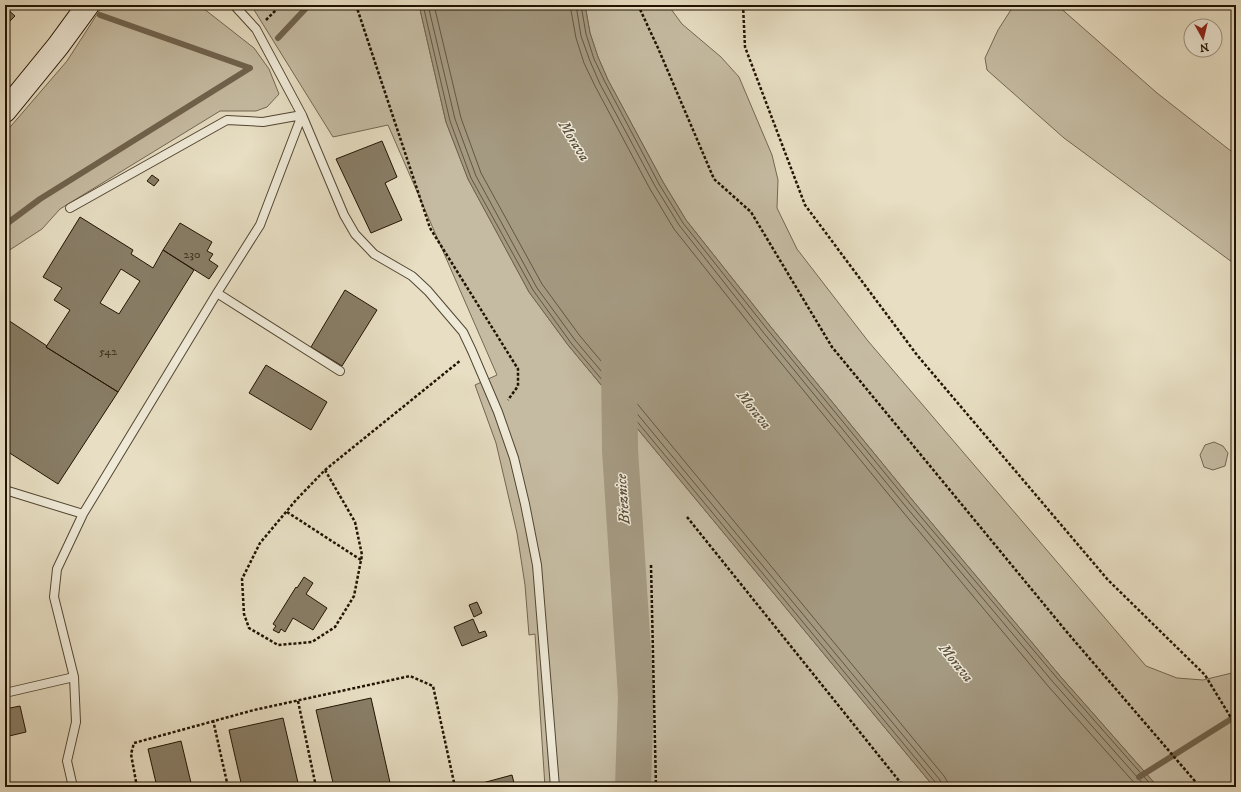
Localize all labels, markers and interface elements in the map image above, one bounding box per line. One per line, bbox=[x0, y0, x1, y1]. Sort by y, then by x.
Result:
north arrow bbox=[1183, 18, 1223, 58]
text: N bbox=[1199, 39, 1210, 54]
water label: Morava bbox=[554, 116, 594, 165]
house number: 230 bbox=[184, 247, 200, 262]
house number: 542 bbox=[99, 344, 117, 359]
water label: Morava bbox=[732, 386, 775, 433]
water label: Březnice bbox=[612, 472, 634, 526]
water label: Morava bbox=[934, 639, 977, 686]

